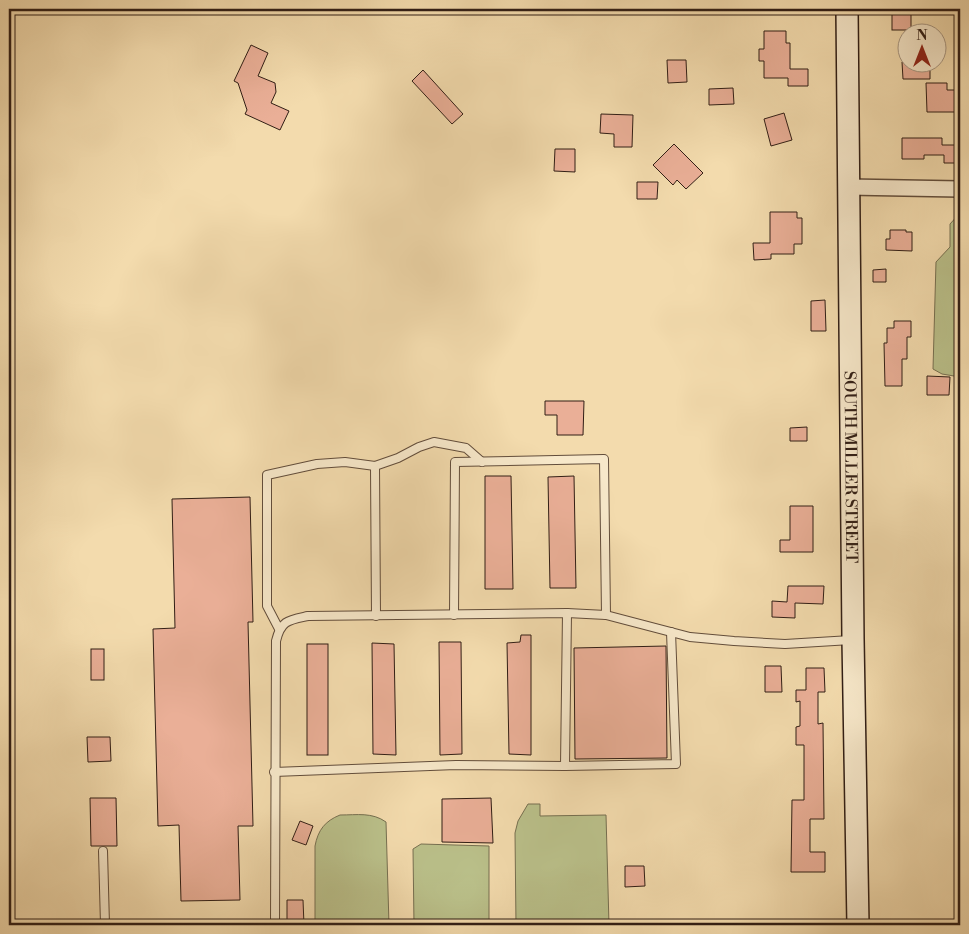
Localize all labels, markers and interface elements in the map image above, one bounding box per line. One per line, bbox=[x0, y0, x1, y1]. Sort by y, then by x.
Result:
north arrow bbox=[896, 22, 946, 72]
text: N bbox=[916, 27, 928, 45]
street label: SOUTH MILLER STREET bbox=[839, 371, 861, 563]

